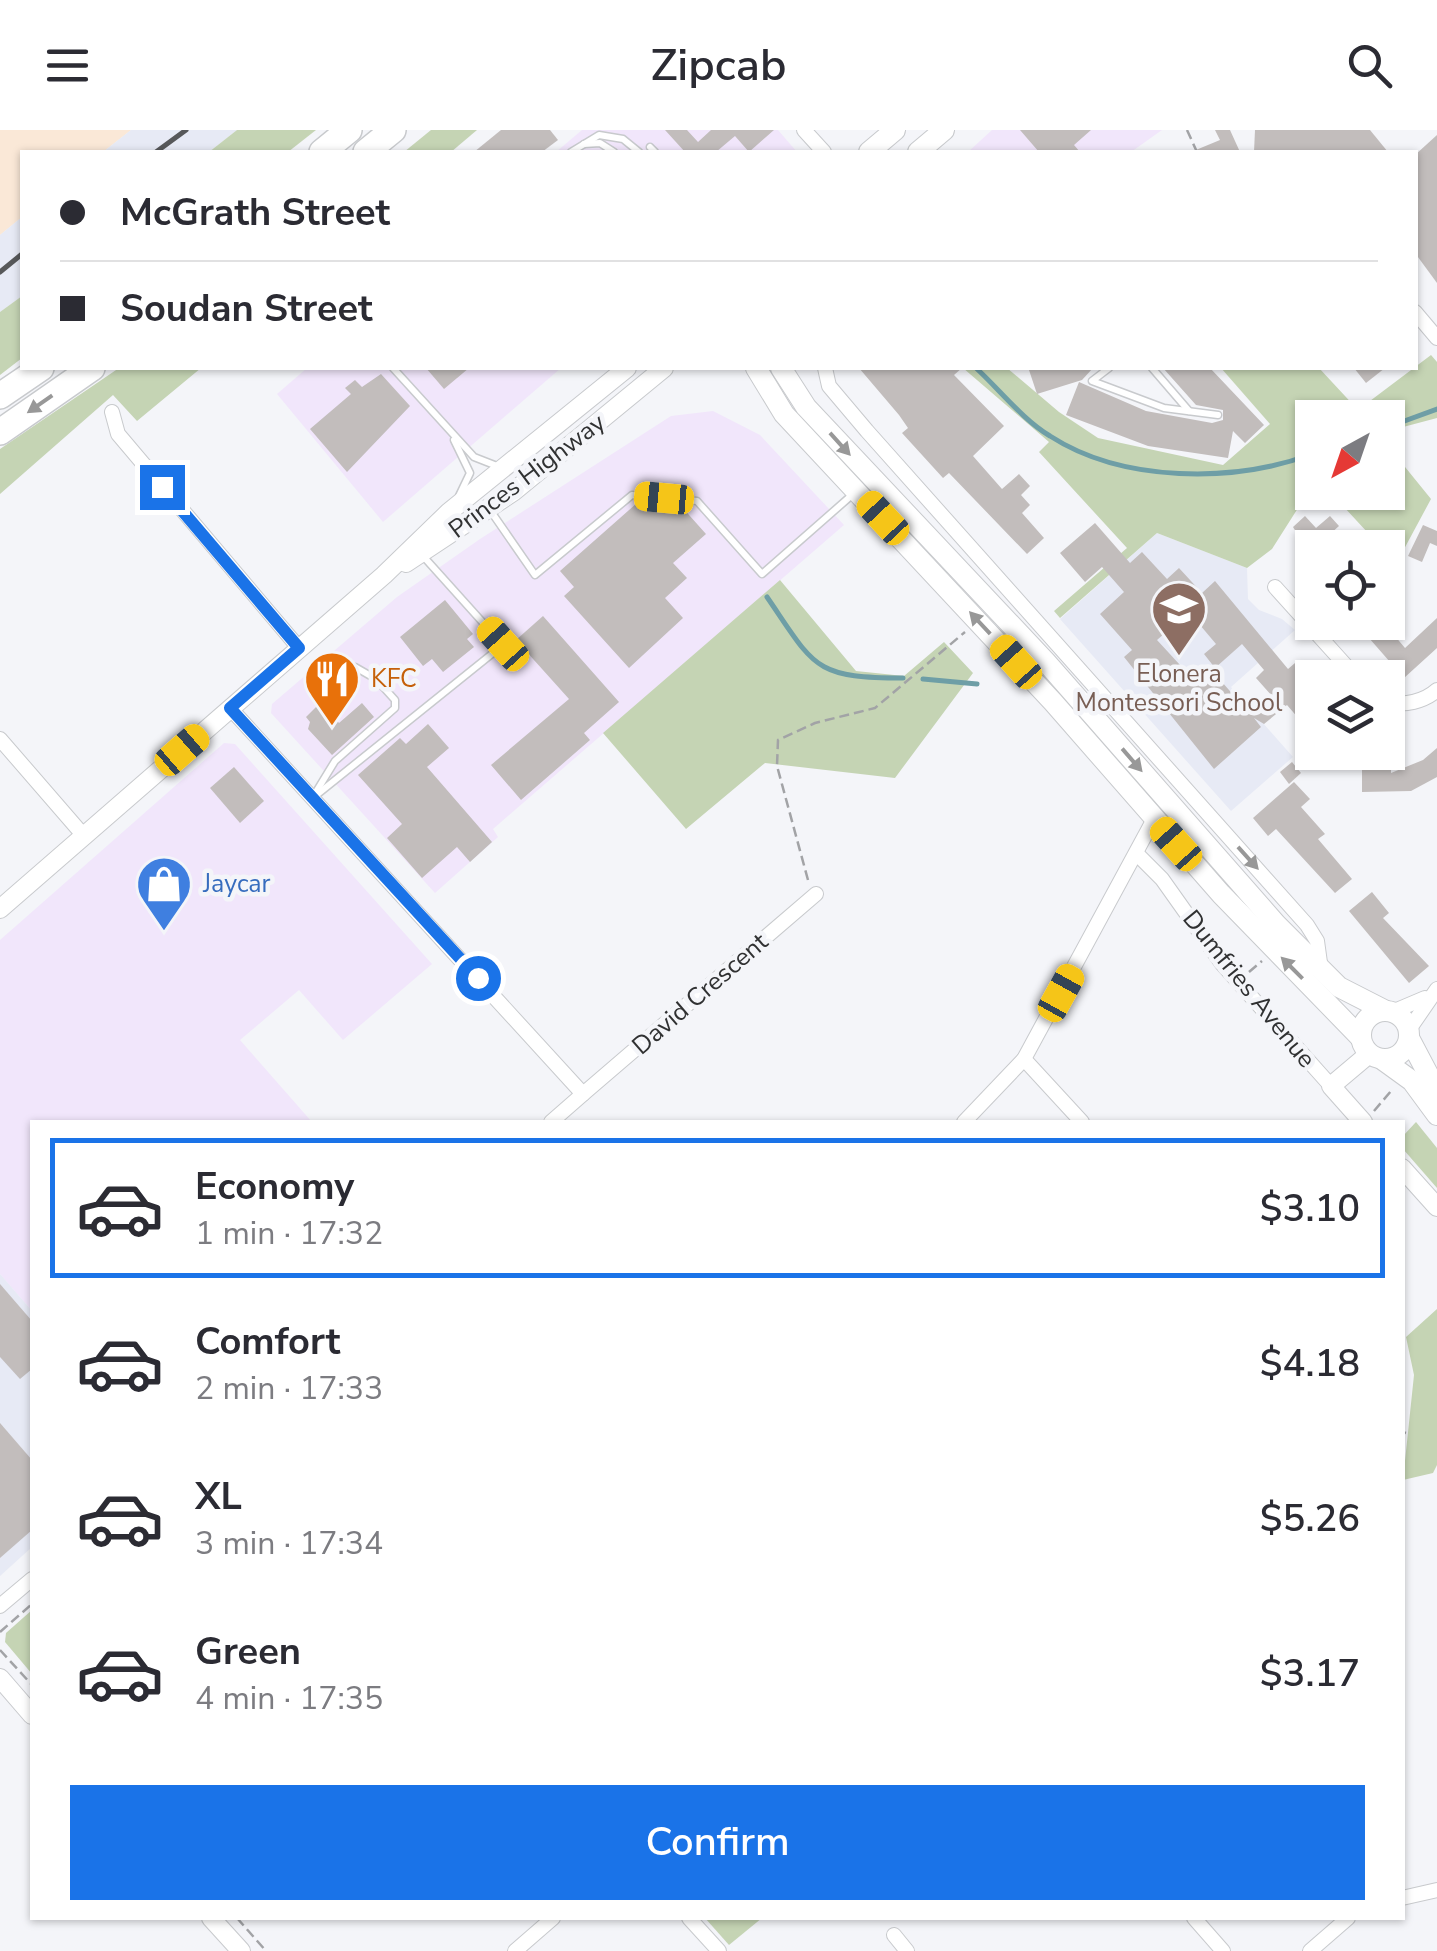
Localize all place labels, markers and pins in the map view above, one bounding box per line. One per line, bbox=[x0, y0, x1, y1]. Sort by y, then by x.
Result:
school or university icon: Elonera Montessori School bbox=[1149, 579, 1209, 658]
restaurant icon: KFC bbox=[302, 649, 362, 728]
place label: Elonera Montessori School bbox=[1076, 657, 1283, 720]
place label: KFC bbox=[371, 662, 417, 696]
shop icon: Jaycar bbox=[134, 854, 194, 933]
place label: Jaycar bbox=[202, 867, 271, 901]

